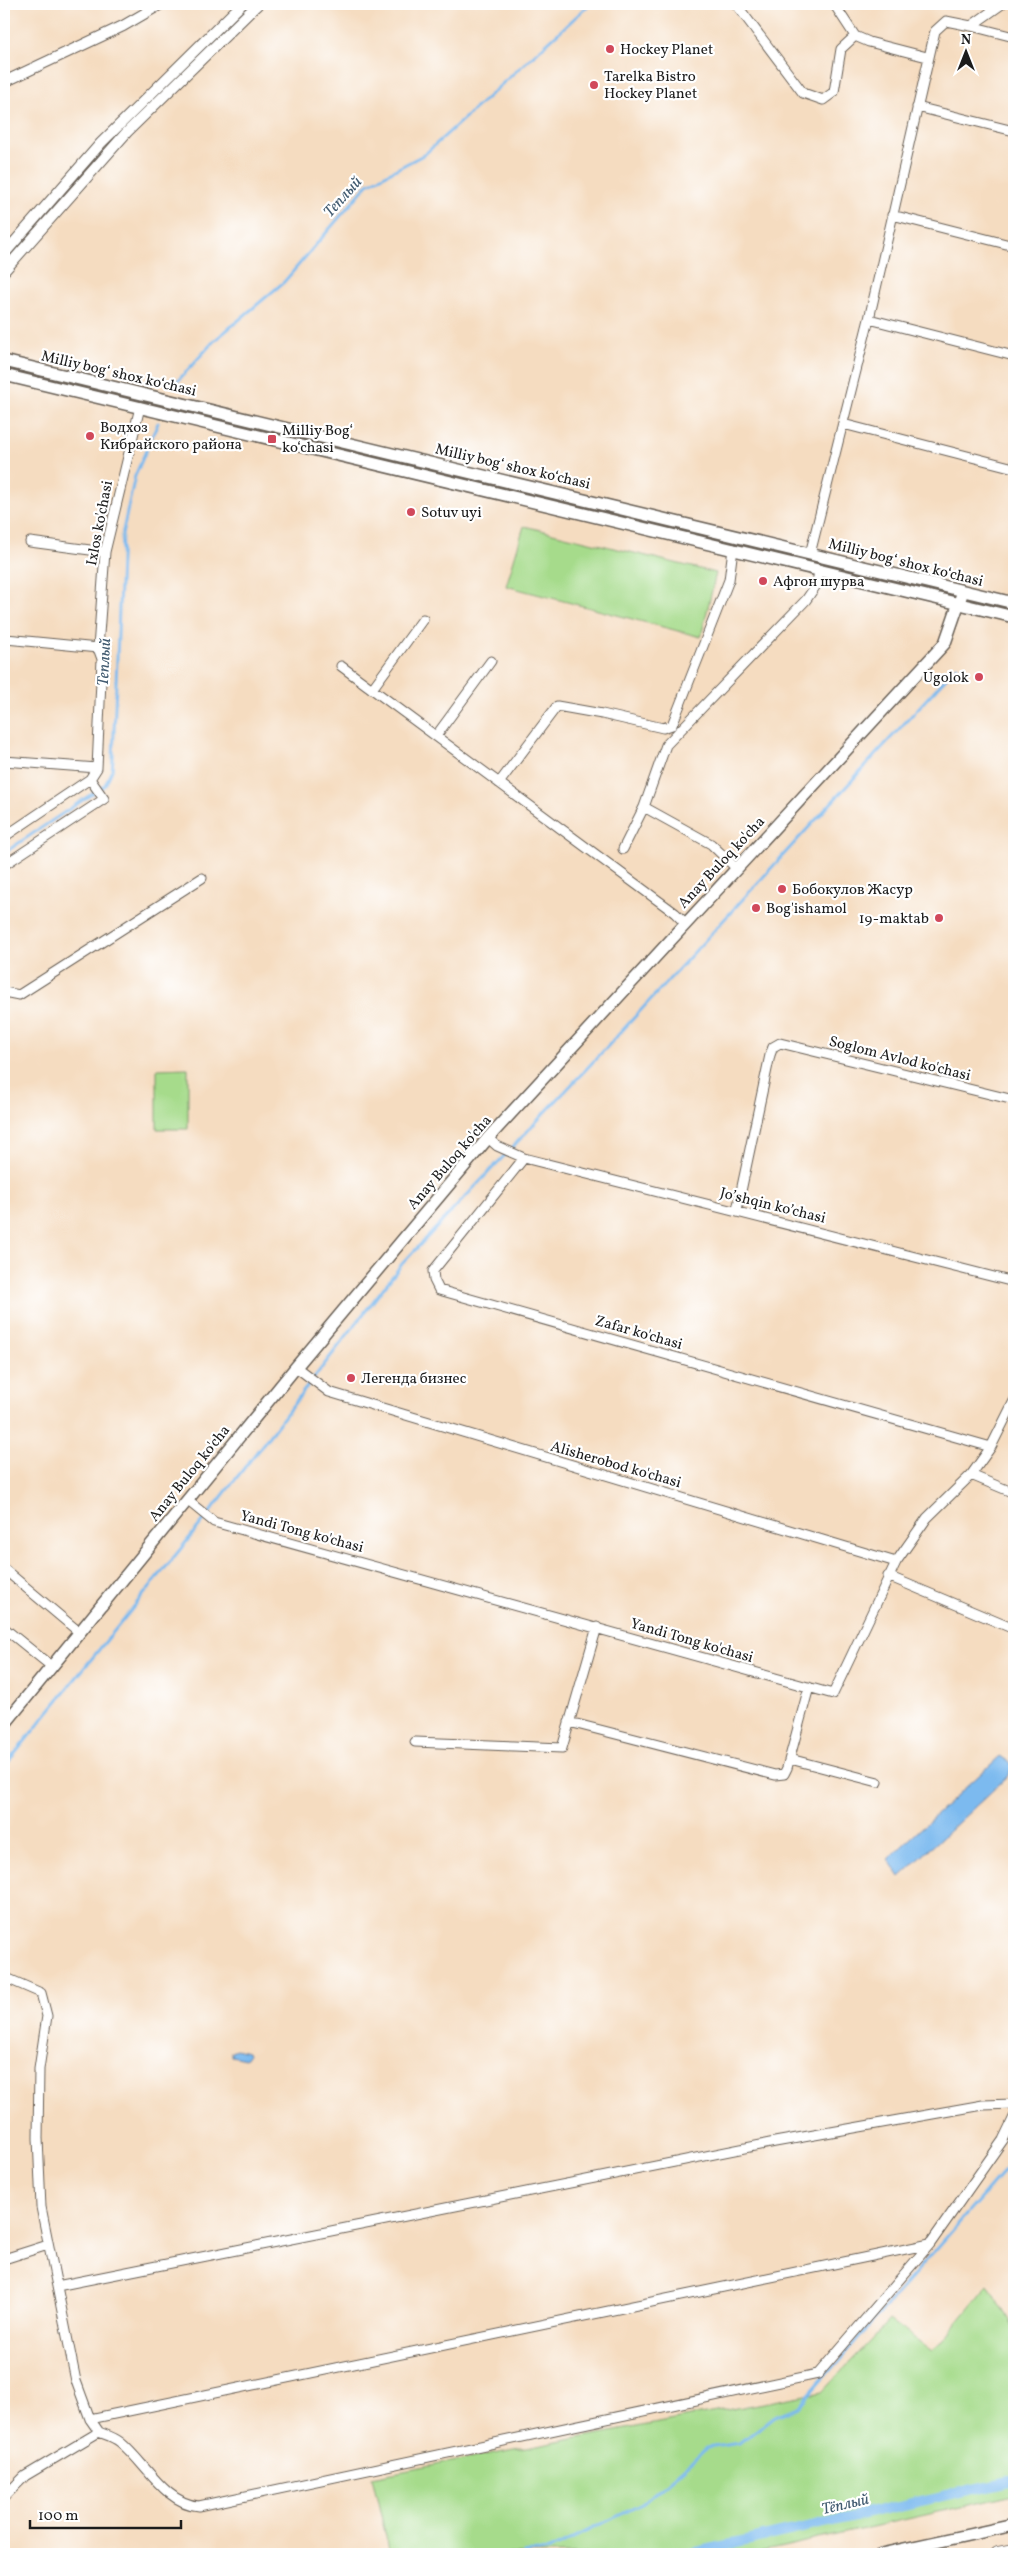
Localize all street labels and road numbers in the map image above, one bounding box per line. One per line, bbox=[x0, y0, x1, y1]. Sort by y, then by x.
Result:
street label: Milliy bog‘ shox ko‘chasi bbox=[39, 346, 198, 403]
street label: Milliy bog‘ shox ko‘chasi bbox=[433, 439, 592, 496]
street label: Ixlos ko'chasi bbox=[82, 479, 119, 568]
street label: Milliy bog‘ shox ko‘chasi bbox=[826, 534, 985, 593]
street label: Anay Buloq ko'cha bbox=[674, 812, 770, 914]
street label: Soglom Avlod ko'chasi bbox=[827, 1032, 973, 1087]
street label: Anay Buloq ko'cha bbox=[403, 1111, 497, 1215]
street label: Joʼshqin koʼchasi bbox=[718, 1183, 828, 1230]
street label: Zafar ko'chasi bbox=[592, 1311, 685, 1356]
street label: Anay Buloq ko'cha bbox=[145, 1421, 236, 1527]
street label: Alisherobod ko'chasi bbox=[548, 1437, 683, 1494]
street label: Yandi Tong ko'chasi bbox=[238, 1506, 366, 1559]
street label: Yandi Tong ko'chasi bbox=[628, 1614, 756, 1669]

